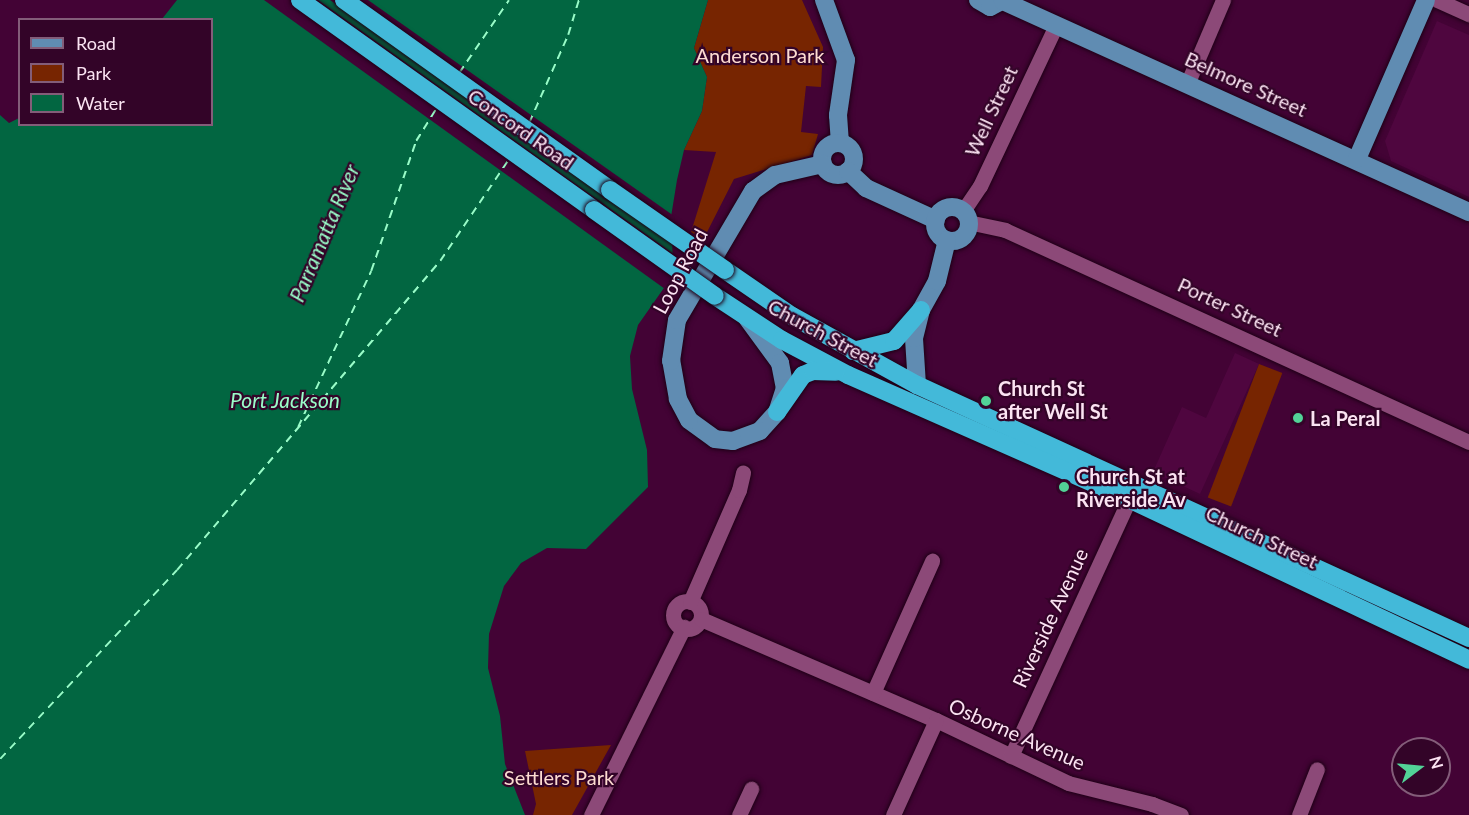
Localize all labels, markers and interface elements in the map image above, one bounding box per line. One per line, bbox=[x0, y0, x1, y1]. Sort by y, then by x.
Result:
legend bbox=[18, 18, 213, 126]
text: Road bbox=[76, 32, 116, 54]
park label: Anderson Park bbox=[696, 43, 824, 67]
street label: Belmore Street bbox=[1181, 46, 1311, 122]
text: Park bbox=[76, 62, 111, 84]
street label: Well Street bbox=[960, 62, 1022, 160]
street label: Concord Road bbox=[463, 84, 579, 174]
text: Water bbox=[76, 92, 125, 114]
water label: Parramatta River bbox=[284, 161, 364, 305]
street label: Loop Road bbox=[648, 224, 712, 318]
street label: Porter Street bbox=[1174, 272, 1286, 342]
street label: Church Street bbox=[764, 294, 882, 372]
place label: Church St after Well St bbox=[998, 377, 1108, 424]
water label: Port Jackson bbox=[230, 387, 340, 413]
marker: Church St after Well St bbox=[979, 394, 993, 408]
place label: La Peral bbox=[1310, 406, 1380, 430]
marker: La Peral bbox=[1291, 411, 1305, 425]
place label: Church St at Riverside Av bbox=[1076, 464, 1187, 511]
marker: Church St at Riverside Av bbox=[1057, 480, 1071, 494]
street label: Church Street bbox=[1202, 501, 1322, 573]
street label: Riverside Avenue bbox=[1007, 544, 1093, 692]
street label: Osborne Avenue bbox=[945, 693, 1089, 775]
north arrow bbox=[1391, 737, 1451, 797]
text: N bbox=[1426, 754, 1448, 771]
park label: Settlers Park bbox=[504, 765, 614, 789]

